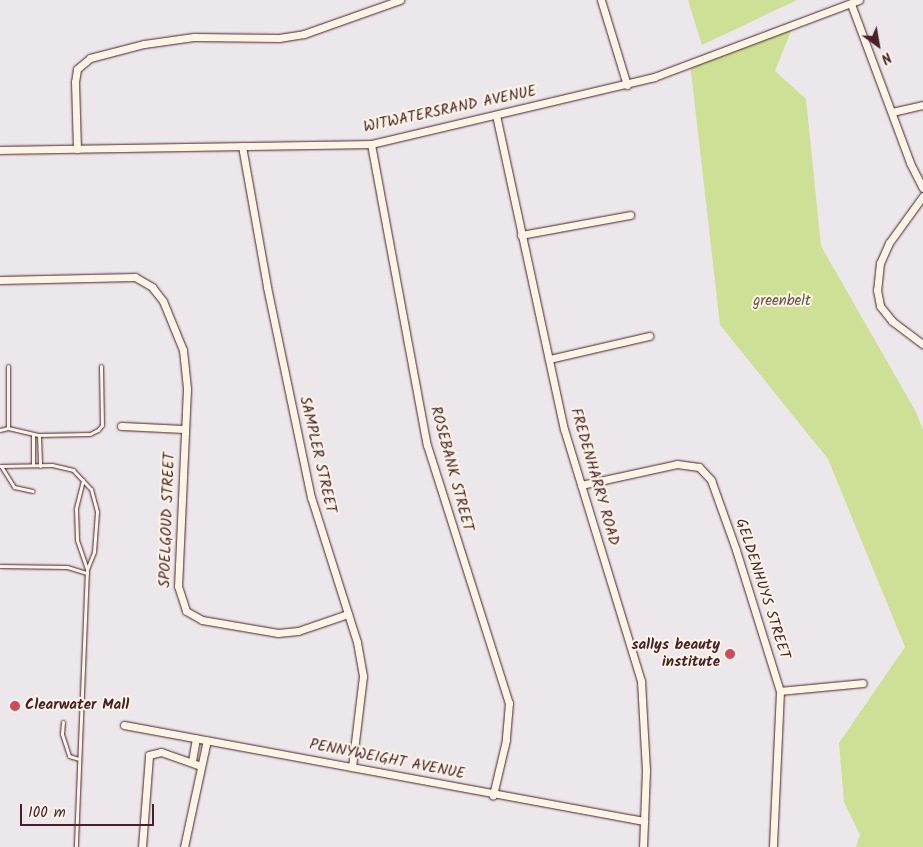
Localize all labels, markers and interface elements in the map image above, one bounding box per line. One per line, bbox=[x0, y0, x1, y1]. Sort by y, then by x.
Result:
north arrow bbox=[853, 20, 903, 70]
text: N bbox=[876, 46, 896, 69]
street label: WITWATERSRAND AVENUE bbox=[362, 83, 538, 137]
park label: greenbelt bbox=[753, 293, 811, 311]
street label: SAMPLER STREET bbox=[295, 395, 339, 515]
street label: ROSEBANK STREET bbox=[426, 404, 476, 534]
street label: FREDENHARRY ROAD bbox=[566, 406, 622, 548]
street label: SPOELGOUD STREET bbox=[157, 452, 179, 588]
street label: GELDENHUYS STREET bbox=[731, 516, 793, 662]
place label: sallys beauty institute bbox=[631, 636, 720, 671]
marker: sallys beauty institute bbox=[724, 648, 736, 660]
place label: Clearwater Mall bbox=[25, 697, 129, 715]
marker: Clearwater Mall bbox=[9, 700, 21, 712]
street label: PENNYWEIGHT AVENUE bbox=[308, 736, 466, 784]
scale bar bbox=[22, 794, 156, 826]
text: 100 m bbox=[28, 801, 66, 825]

